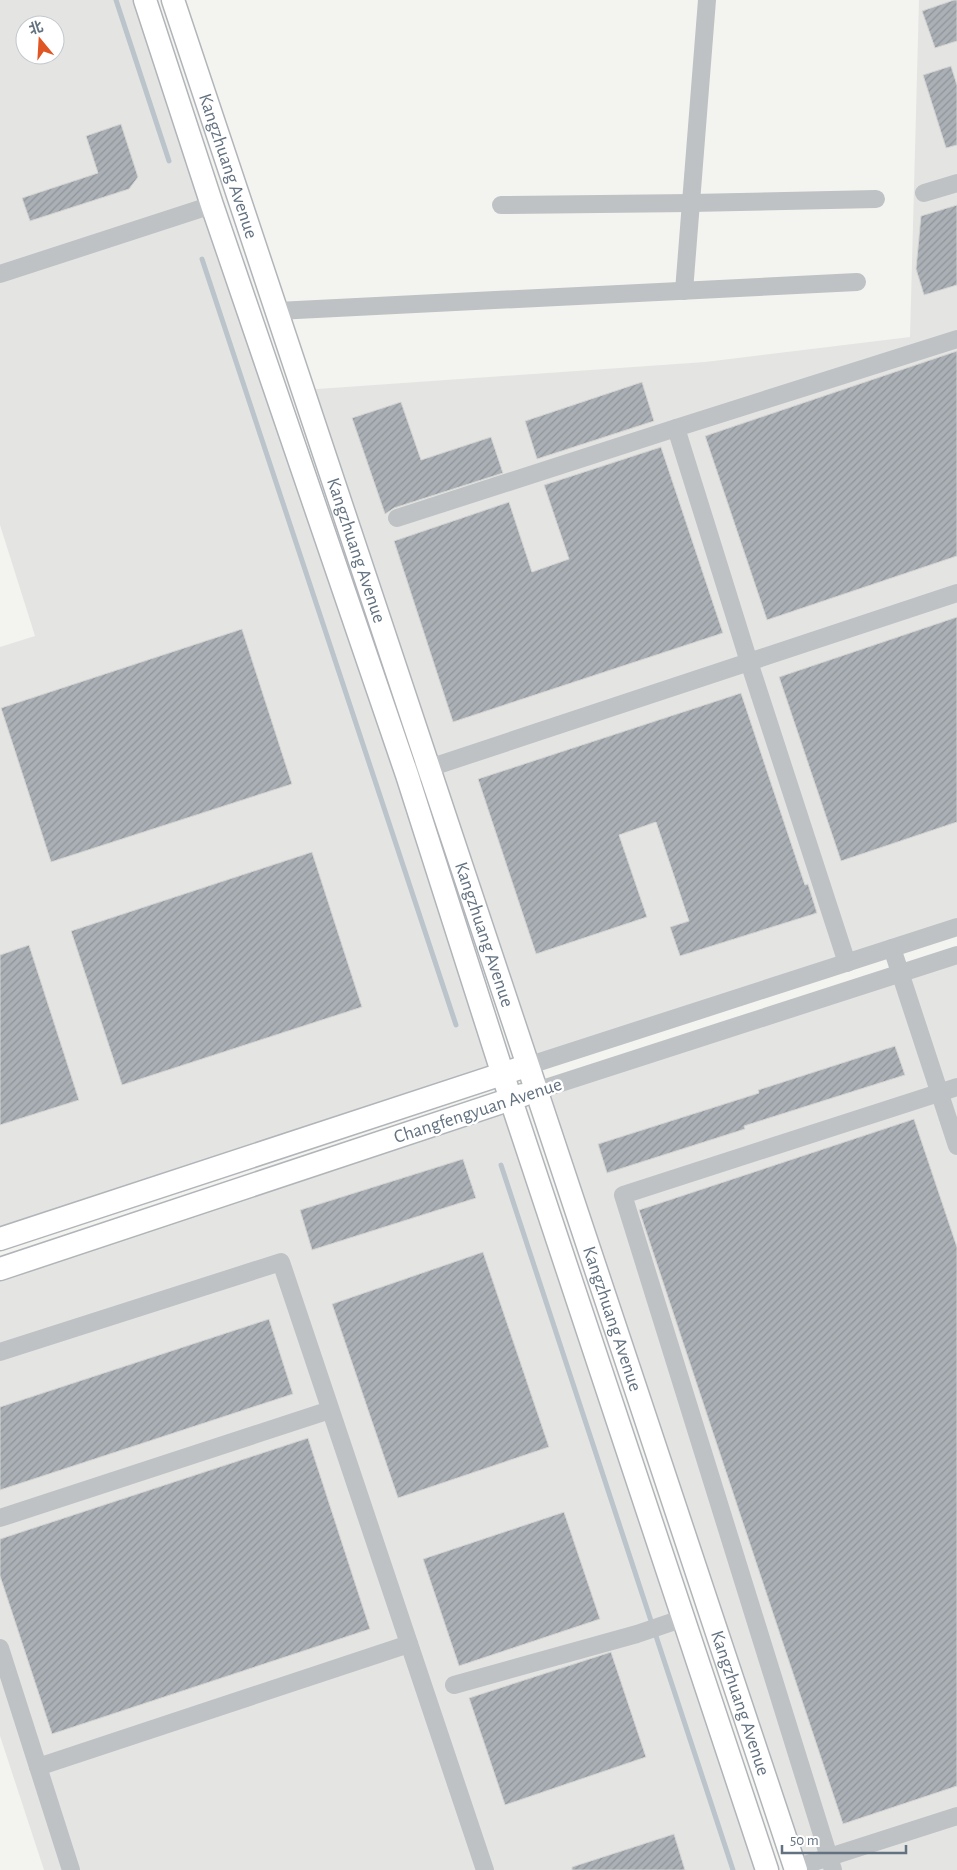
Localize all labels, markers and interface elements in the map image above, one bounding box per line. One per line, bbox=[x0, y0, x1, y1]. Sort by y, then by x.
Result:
north arrow bbox=[15, 15, 65, 65]
text: 北 bbox=[27, 19, 45, 37]
street label: Kangzhuang Avenue bbox=[195, 91, 261, 241]
street label: Kangzhuang Avenue bbox=[323, 475, 389, 625]
street label: Kangzhuang Avenue bbox=[451, 860, 517, 1009]
street label: Changfengyuan Avenue bbox=[392, 1075, 564, 1147]
street label: Kangzhuang Avenue bbox=[579, 1244, 645, 1394]
street label: Kangzhuang Avenue bbox=[707, 1628, 773, 1778]
scale bar bbox=[782, 1822, 906, 1854]
text: 50 m bbox=[790, 1833, 819, 1848]

